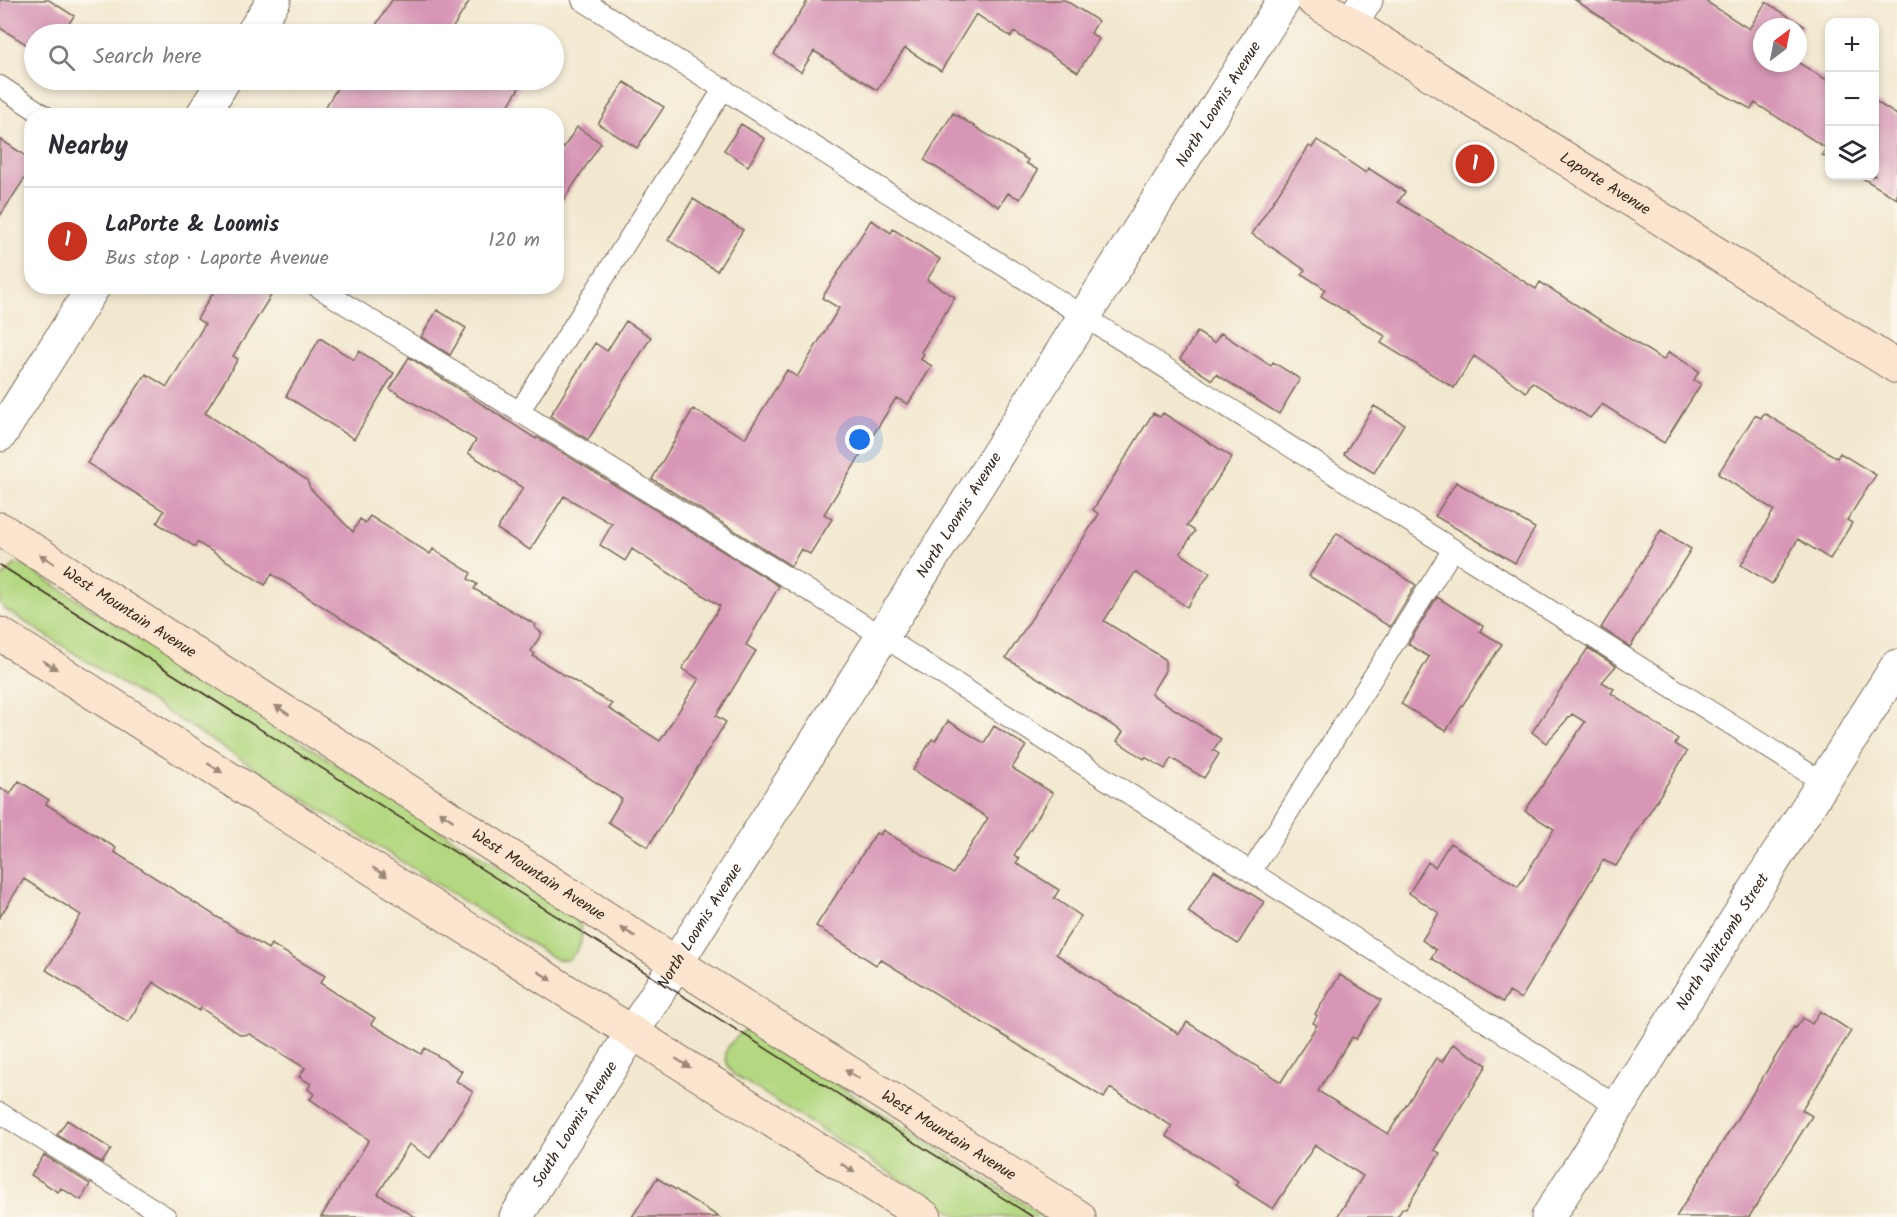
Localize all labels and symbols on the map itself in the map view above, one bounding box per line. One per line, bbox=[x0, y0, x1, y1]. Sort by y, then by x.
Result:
north arrow bbox=[1753, 18, 1807, 72]
street label: North Loomis Avenue bbox=[1169, 36, 1268, 172]
pin: 1 bbox=[1456, 142, 1494, 186]
street label: Laporte Avenue bbox=[1555, 145, 1656, 222]
your location bbox=[845, 425, 874, 454]
street label: North Loomis Avenue bbox=[910, 447, 1008, 583]
one-way arrow bbox=[39, 554, 56, 565]
street label: West Mountain Avenue bbox=[58, 560, 202, 665]
one-way arrow bbox=[41, 659, 58, 670]
one-way arrow bbox=[274, 705, 290, 716]
one-way arrow bbox=[206, 763, 223, 774]
one-way arrow bbox=[438, 810, 454, 821]
street label: West Mountain Avenue bbox=[467, 822, 611, 927]
street label: North Loomis Avenue bbox=[650, 858, 749, 994]
one-way arrow bbox=[372, 867, 388, 878]
street label: North Whitcomb Street bbox=[1670, 867, 1776, 1015]
one-way arrow bbox=[620, 927, 636, 938]
one-way arrow bbox=[537, 970, 553, 981]
street label: South Loomis Avenue bbox=[525, 1056, 624, 1192]
one-way arrow bbox=[675, 1057, 691, 1068]
one-way arrow bbox=[844, 1069, 860, 1080]
street label: West Mountain Avenue bbox=[877, 1084, 1021, 1187]
one-way arrow bbox=[840, 1162, 856, 1173]

